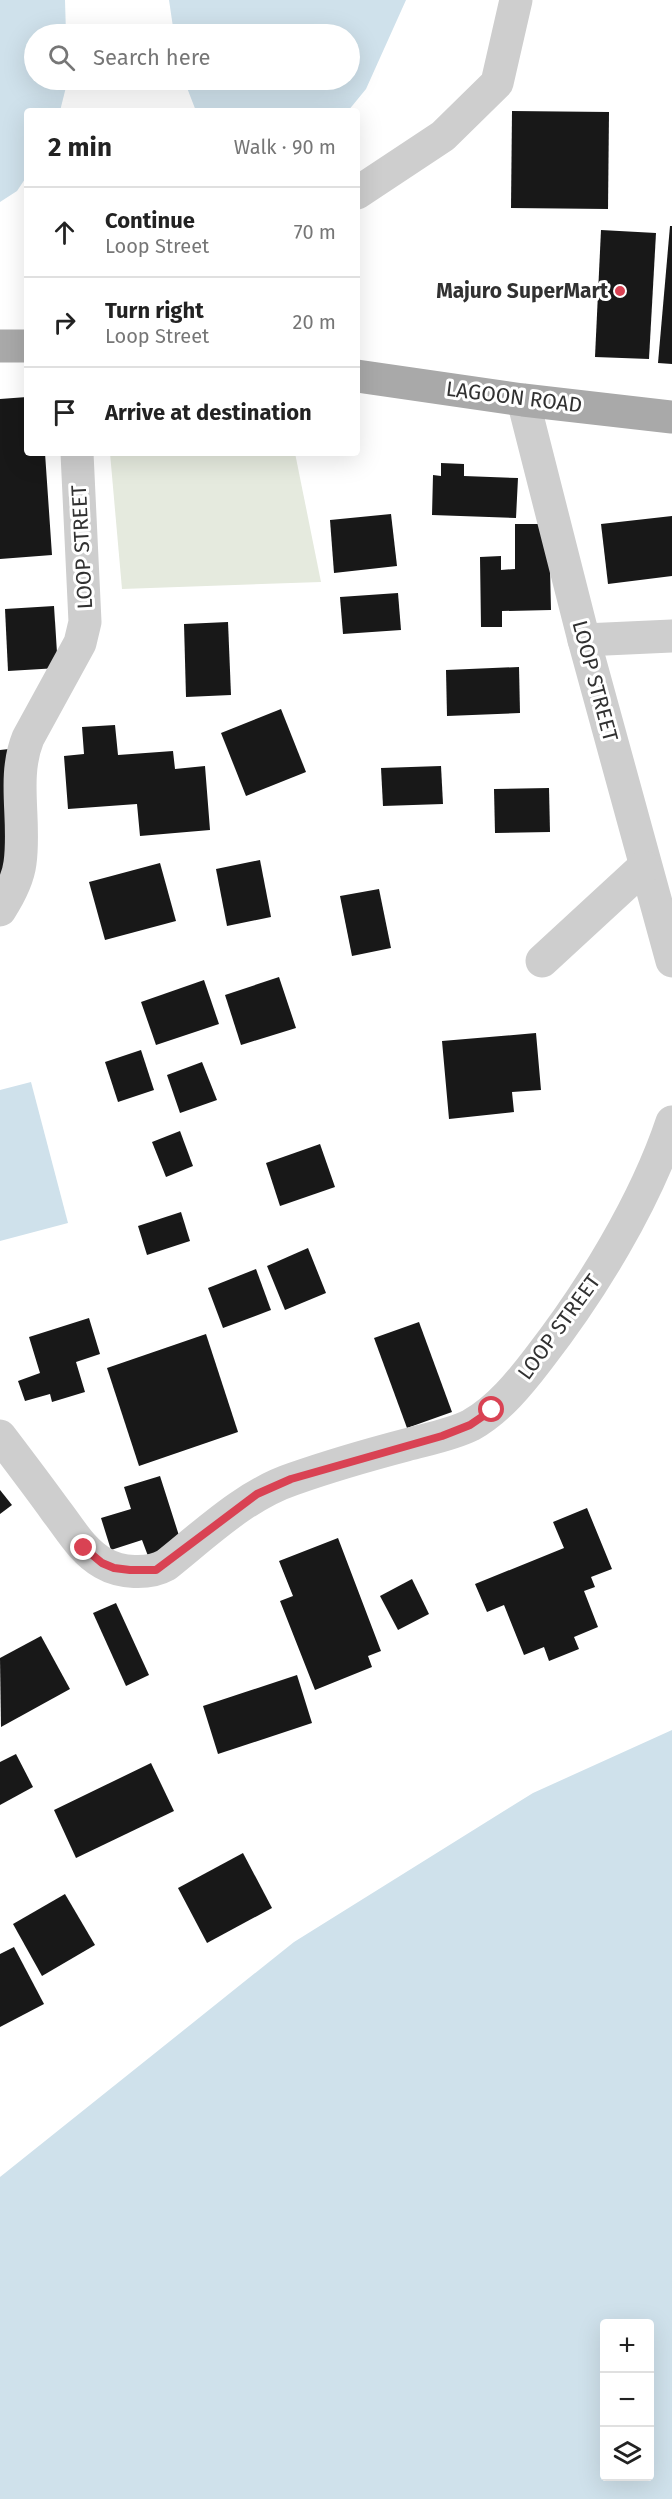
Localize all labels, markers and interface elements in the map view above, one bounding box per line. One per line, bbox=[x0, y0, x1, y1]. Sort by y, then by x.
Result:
search box bbox=[24, 24, 360, 90]
icon: search bbox=[45, 41, 78, 74]
text: Search here bbox=[93, 44, 211, 71]
text: 2 min bbox=[48, 132, 112, 163]
text: Walk · 90 m bbox=[234, 135, 336, 159]
text: Continue bbox=[105, 207, 195, 234]
icon: ahead bbox=[48, 216, 81, 249]
text: 70 m bbox=[294, 220, 336, 244]
text: Loop Street bbox=[105, 234, 209, 258]
place label: Majuro SuperMart bbox=[436, 278, 609, 304]
marker: Majuro SuperMart bbox=[613, 284, 627, 298]
text: Turn right bbox=[105, 297, 204, 324]
icon: right bbox=[48, 306, 81, 339]
text: 20 m bbox=[293, 310, 336, 334]
text: Loop Street bbox=[105, 324, 209, 348]
street label: LAGOON ROAD bbox=[444, 376, 584, 418]
icon: arrive bbox=[48, 396, 81, 429]
text: Arrive at destination bbox=[105, 399, 312, 426]
street label: LOOP STREET bbox=[66, 484, 98, 610]
street label: LOOP STREET bbox=[566, 618, 624, 744]
street label: LOOP STREET bbox=[512, 1269, 606, 1385]
route start bbox=[478, 1396, 504, 1422]
route end bbox=[70, 1534, 96, 1560]
map controls bbox=[600, 2319, 654, 2481]
button: + bbox=[600, 2319, 654, 2373]
button: − bbox=[600, 2373, 654, 2427]
button: layers bbox=[600, 2427, 654, 2481]

